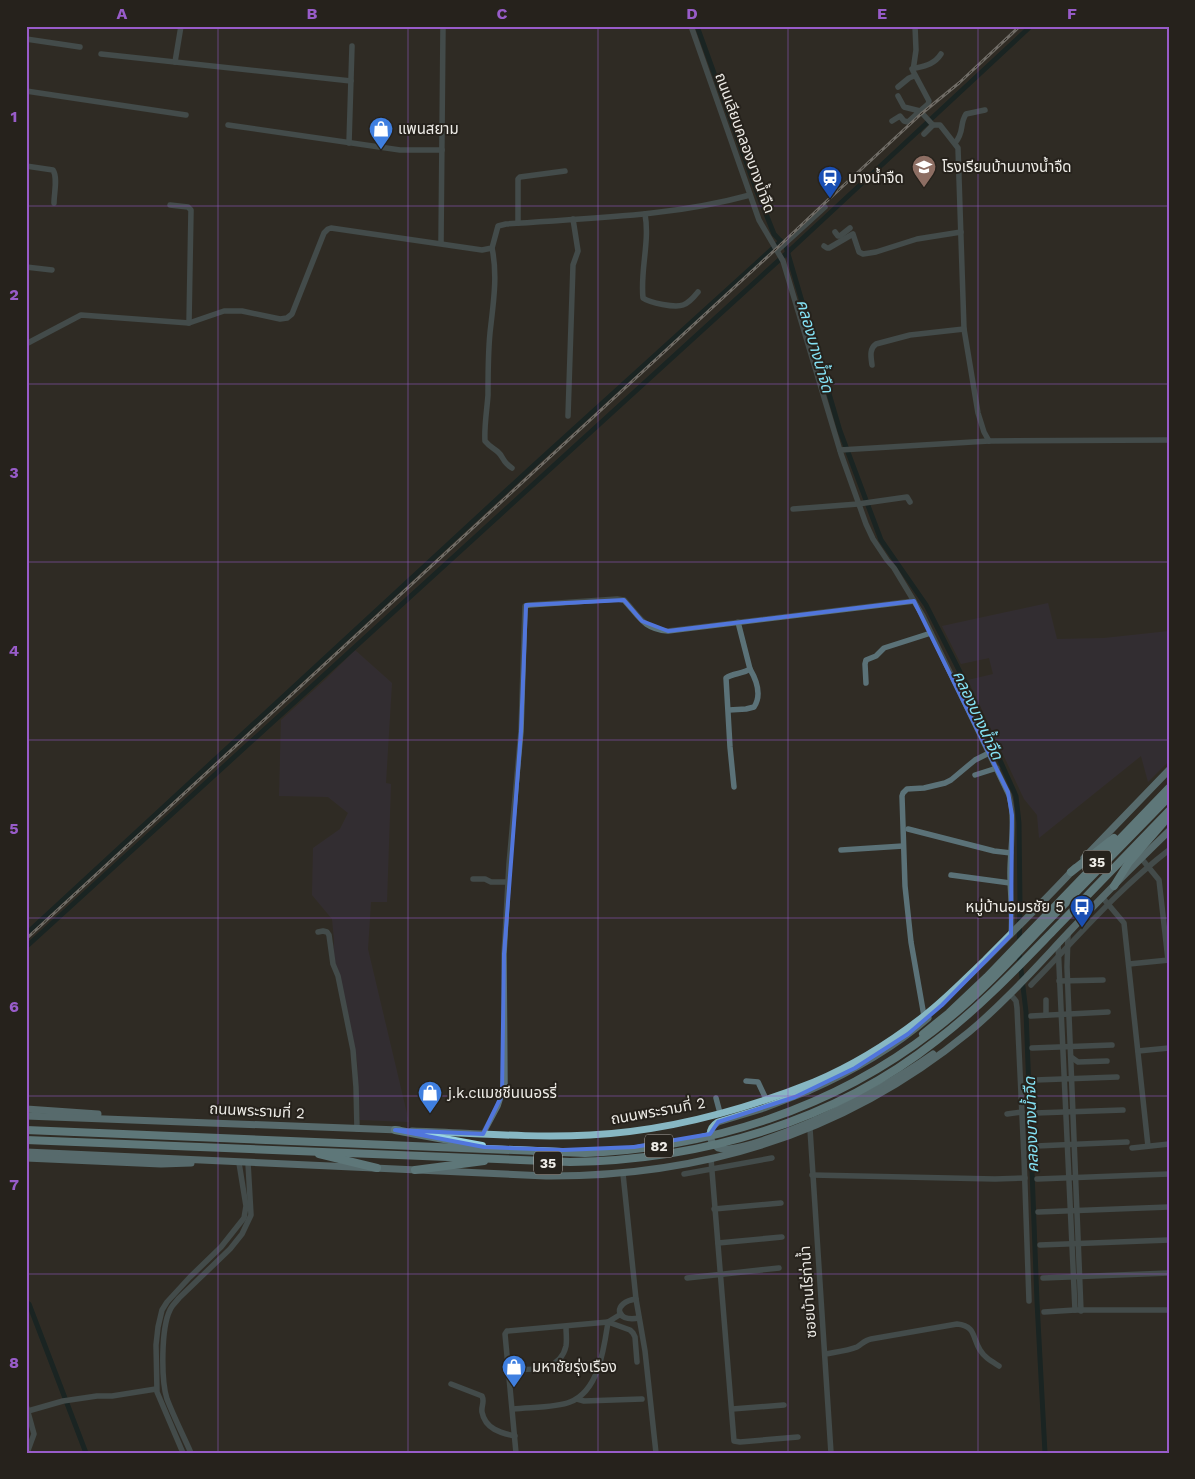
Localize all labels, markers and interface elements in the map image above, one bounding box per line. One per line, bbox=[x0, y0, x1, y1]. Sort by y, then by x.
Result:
text: A bbox=[117, 4, 128, 23]
text: B bbox=[307, 4, 318, 23]
text: C bbox=[497, 4, 508, 23]
text: D bbox=[686, 4, 698, 23]
text: E bbox=[877, 4, 887, 23]
text: F bbox=[1067, 4, 1077, 23]
street label: ถนนเลียบคลองบางน้ำจืด bbox=[711, 70, 781, 216]
text: 1 bbox=[11, 107, 17, 126]
shop icon: แพนสยาม bbox=[368, 116, 394, 150]
place label: แพนสยาม bbox=[398, 120, 459, 138]
school or university icon: โรงเรียนบ้านบางนํ้าจืด bbox=[911, 154, 937, 188]
place label: โรงเรียนบ้านบางนํ้าจืด bbox=[942, 156, 1072, 176]
station icon: บางน้ำจืด bbox=[817, 165, 843, 199]
place label: บางน้ำจืด bbox=[848, 167, 904, 187]
text: 2 bbox=[9, 285, 19, 304]
water label: คลองบางน้ำจืด bbox=[793, 297, 840, 396]
text: 3 bbox=[9, 463, 19, 482]
text: 4 bbox=[9, 641, 19, 660]
water label: คลองบางน้ำจืด bbox=[949, 667, 1009, 764]
text: 5 bbox=[9, 819, 19, 838]
road number: 35 bbox=[1083, 850, 1111, 874]
bus stop icon: หมู่บ้านอมรชัย 5 bbox=[1069, 894, 1095, 928]
place label: หมู่บ้านอมรชัย 5 bbox=[965, 898, 1064, 916]
text: 6 bbox=[9, 997, 19, 1016]
water label: คลองบางน้ำจืด bbox=[1018, 1075, 1042, 1173]
shop icon: j.k.cแมชชีนเนอรรี่ bbox=[417, 1080, 443, 1114]
place label: j.k.cแมชชีนเนอรรี่ bbox=[446, 1082, 557, 1102]
street label: ถนนพระรามที่ 2 bbox=[609, 1092, 707, 1128]
street label: ถนนพระรามที่ 2 bbox=[209, 1098, 305, 1122]
road number: 82 bbox=[645, 1134, 673, 1158]
road number: 35 bbox=[534, 1152, 562, 1174]
text: 7 bbox=[9, 1175, 19, 1194]
street label: ซอยบ้านไร่ท่าน้ำ bbox=[794, 1245, 820, 1339]
text: 8 bbox=[9, 1353, 19, 1372]
shop icon: มหาชัยรุ่งเรือง bbox=[501, 1354, 527, 1388]
place label: มหาชัยรุ่งเรือง bbox=[532, 1358, 617, 1376]

